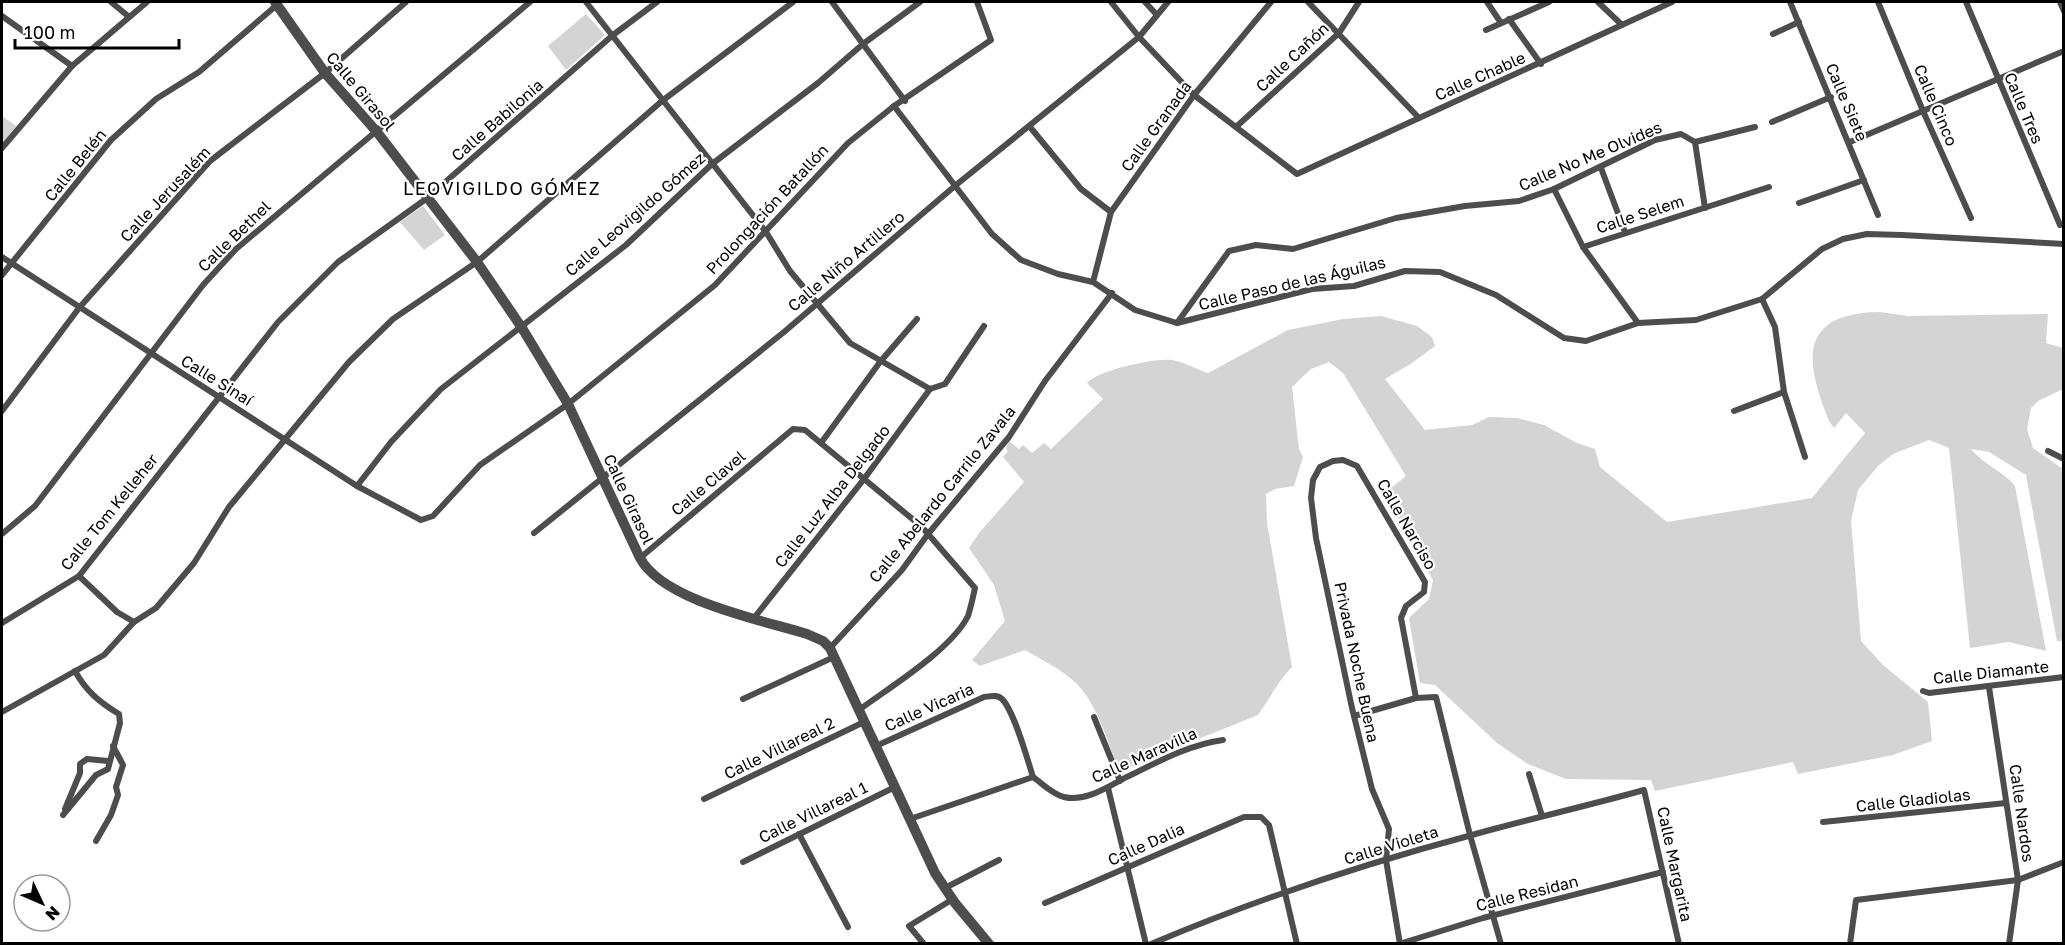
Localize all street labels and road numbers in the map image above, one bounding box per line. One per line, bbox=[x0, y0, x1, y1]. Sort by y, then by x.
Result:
street label: Calle Cañón bbox=[1251, 18, 1333, 96]
street label: Calle Girasol bbox=[322, 47, 400, 135]
street label: Calle Chable bbox=[1432, 47, 1528, 105]
street label: Calle Siete bbox=[1822, 60, 1872, 144]
street label: Calle Cinco bbox=[1910, 61, 1962, 149]
street label: Calle Tres bbox=[2000, 69, 2048, 147]
street label: Calle Babilonia bbox=[447, 75, 547, 165]
street label: Calle Granada bbox=[1116, 77, 1196, 175]
street label: Calle No Me Olvides bbox=[1515, 117, 1665, 195]
street label: Calle Belén bbox=[40, 125, 110, 205]
street label: Prolongación Batallón bbox=[702, 140, 832, 278]
street label: Calle Jerusalém bbox=[116, 142, 214, 246]
street label: Calle Leovigildo Gómez bbox=[561, 148, 709, 280]
street label: Calle Selem bbox=[1594, 190, 1686, 238]
street label: Calle Bethel bbox=[193, 196, 275, 276]
street label: Calle Niño Artillero bbox=[784, 206, 908, 316]
street label: Calle Paso de las Águilas bbox=[1196, 252, 1388, 314]
street label: Calle Sinaí bbox=[177, 350, 258, 411]
street label: Calle Abelardo Carrilo Zavala bbox=[864, 401, 1020, 587]
street label: Calle Luz Alba Delgado bbox=[770, 420, 894, 572]
street label: Calle Clavel bbox=[667, 446, 749, 520]
street label: Calle Tom Kelleher bbox=[56, 450, 162, 574]
street label: Calle Girasol bbox=[599, 451, 659, 547]
street label: Calle Narciso bbox=[1373, 475, 1441, 573]
street label: Privada Noche Buena bbox=[1330, 580, 1384, 744]
street label: Calle Diamante bbox=[1932, 656, 2050, 688]
street label: Calle Vicaria bbox=[881, 678, 977, 736]
street label: Calle Villareal 2 bbox=[721, 713, 837, 783]
street label: Calle Maravilla bbox=[1088, 723, 1200, 787]
street label: Calle Nardos bbox=[2005, 763, 2039, 863]
street label: Calle Villareal 1 bbox=[755, 777, 871, 847]
street label: Calle Gladiolas bbox=[1855, 784, 1971, 816]
street label: Calle Margarita bbox=[1653, 805, 1697, 923]
street label: Calle Dalia bbox=[1104, 818, 1188, 870]
street label: Calle Violeta bbox=[1341, 821, 1441, 869]
street label: Calle Residan bbox=[1474, 871, 1580, 915]

